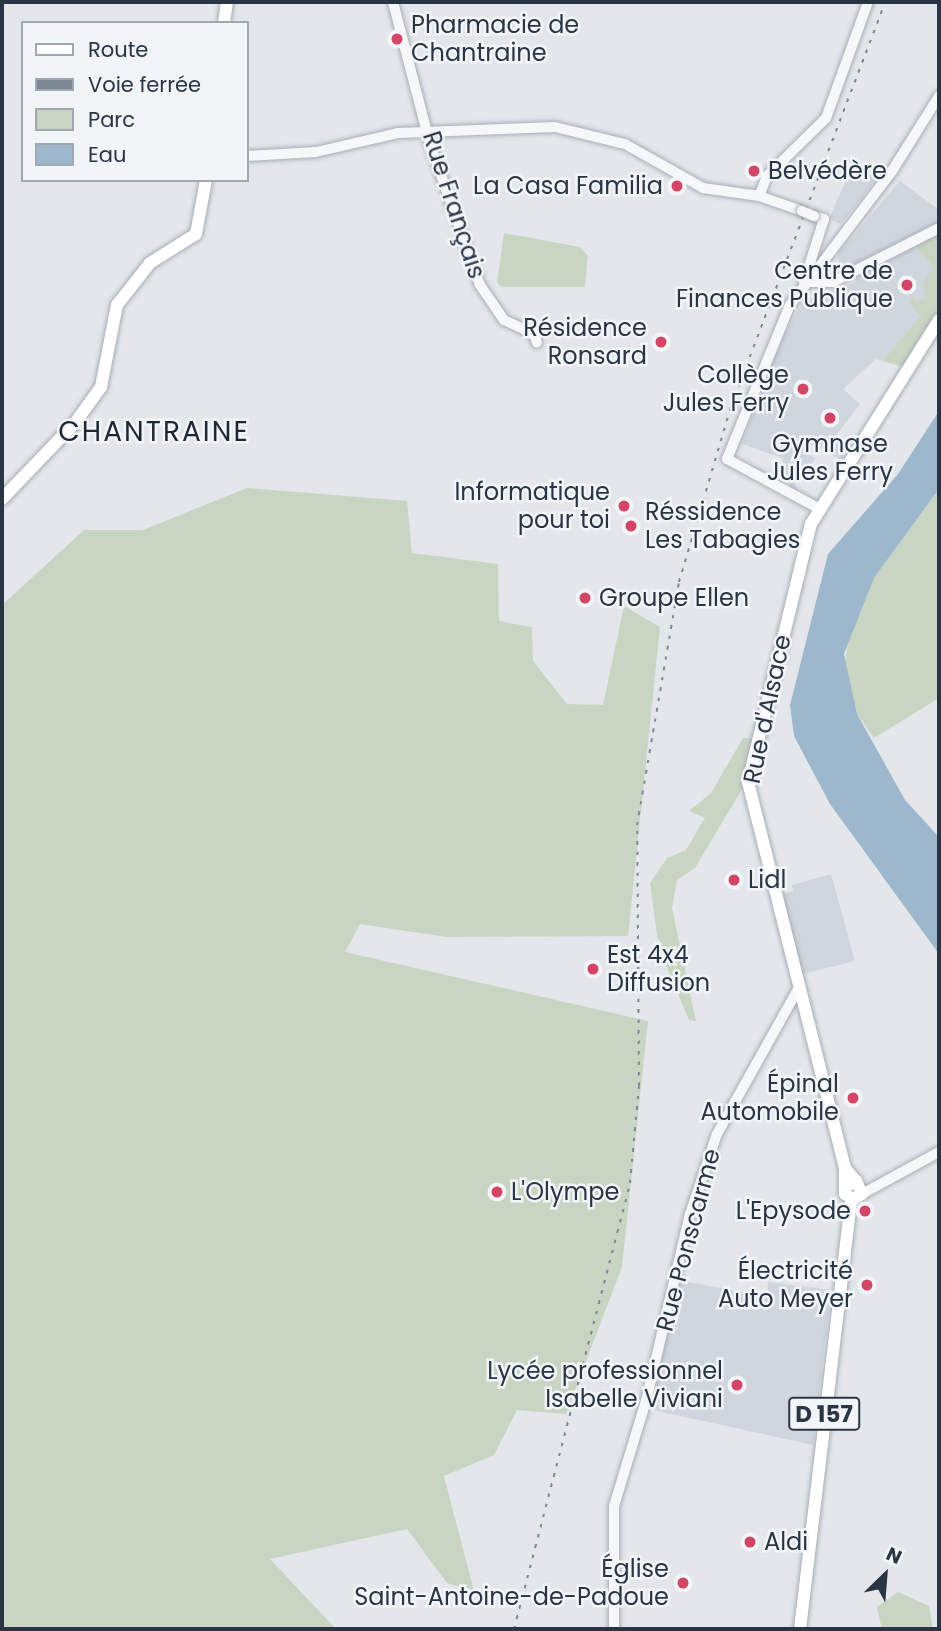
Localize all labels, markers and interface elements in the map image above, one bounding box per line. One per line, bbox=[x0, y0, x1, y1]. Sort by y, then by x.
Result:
place label: Pharmacie de Chantraine bbox=[411, 11, 579, 67]
legend bbox=[21, 21, 248, 182]
marker: Pharmacie de Chantraine bbox=[389, 31, 405, 47]
text: Route bbox=[88, 35, 148, 64]
text: Voie ferrée bbox=[88, 70, 201, 99]
text: Parc bbox=[88, 105, 135, 134]
street label: Rue Français bbox=[417, 128, 491, 282]
text: Eau bbox=[88, 140, 126, 169]
place label: Belvédère bbox=[768, 157, 887, 185]
marker: Belvédère bbox=[746, 163, 762, 179]
place label: La Casa Familia bbox=[473, 172, 663, 200]
marker: La Casa Familia bbox=[669, 178, 685, 194]
place label: Centre de Finances Publique bbox=[676, 257, 893, 313]
marker: Centre de Finances Publique bbox=[899, 277, 915, 293]
place label: Résidence Ronsard bbox=[523, 314, 647, 370]
marker: Résidence Ronsard bbox=[653, 334, 669, 350]
place label: Collège Jules Ferry bbox=[663, 361, 789, 417]
marker: Collège Jules Ferry bbox=[795, 381, 811, 397]
marker: Gymnase Jules Ferry bbox=[822, 410, 838, 426]
district label: CHANTRAINE bbox=[59, 415, 249, 449]
place label: Gymnase Jules Ferry bbox=[767, 430, 893, 486]
place label: Informatique pour toi bbox=[454, 478, 610, 534]
marker: Informatique pour toi bbox=[616, 498, 632, 514]
place label: Réssidence Les Tabagies bbox=[645, 498, 800, 554]
marker: Réssidence Les Tabagies bbox=[623, 518, 639, 534]
place label: Groupe Ellen bbox=[599, 584, 749, 612]
marker: Groupe Ellen bbox=[577, 590, 593, 606]
street label: Rue d'Alsace bbox=[737, 632, 797, 786]
place label: Lidl bbox=[748, 866, 786, 894]
marker: Lidl bbox=[726, 872, 742, 888]
place label: Est 4x4 Diffusion bbox=[607, 941, 710, 997]
marker: Est 4x4 Diffusion bbox=[585, 961, 601, 977]
place label: Épinal Automobile bbox=[700, 1070, 839, 1126]
marker: Épinal Automobile bbox=[845, 1090, 861, 1106]
street label: Rue Ponscarme bbox=[650, 1146, 726, 1334]
place label: L'Olympe bbox=[511, 1178, 619, 1206]
marker: L'Olympe bbox=[489, 1184, 505, 1200]
place label: L'Epysode bbox=[736, 1197, 851, 1225]
marker: L'Epysode bbox=[857, 1203, 873, 1219]
place label: Électricité Auto Meyer bbox=[718, 1257, 853, 1313]
marker: Électricité Auto Meyer bbox=[859, 1277, 875, 1293]
place label: Lycée professionnel Isabelle Viviani bbox=[487, 1357, 723, 1413]
marker: Lycée professionnel Isabelle Viviani bbox=[729, 1377, 745, 1393]
road number: D 157 bbox=[787, 1394, 861, 1434]
place label: Aldi bbox=[764, 1528, 808, 1556]
marker: Aldi bbox=[742, 1534, 758, 1550]
north arrow bbox=[850, 1540, 920, 1610]
text: N bbox=[882, 1540, 906, 1571]
place label: Église Saint-Antoine-de-Padoue bbox=[354, 1555, 669, 1611]
marker: Église Saint-Antoine-de-Padoue bbox=[675, 1575, 691, 1591]

